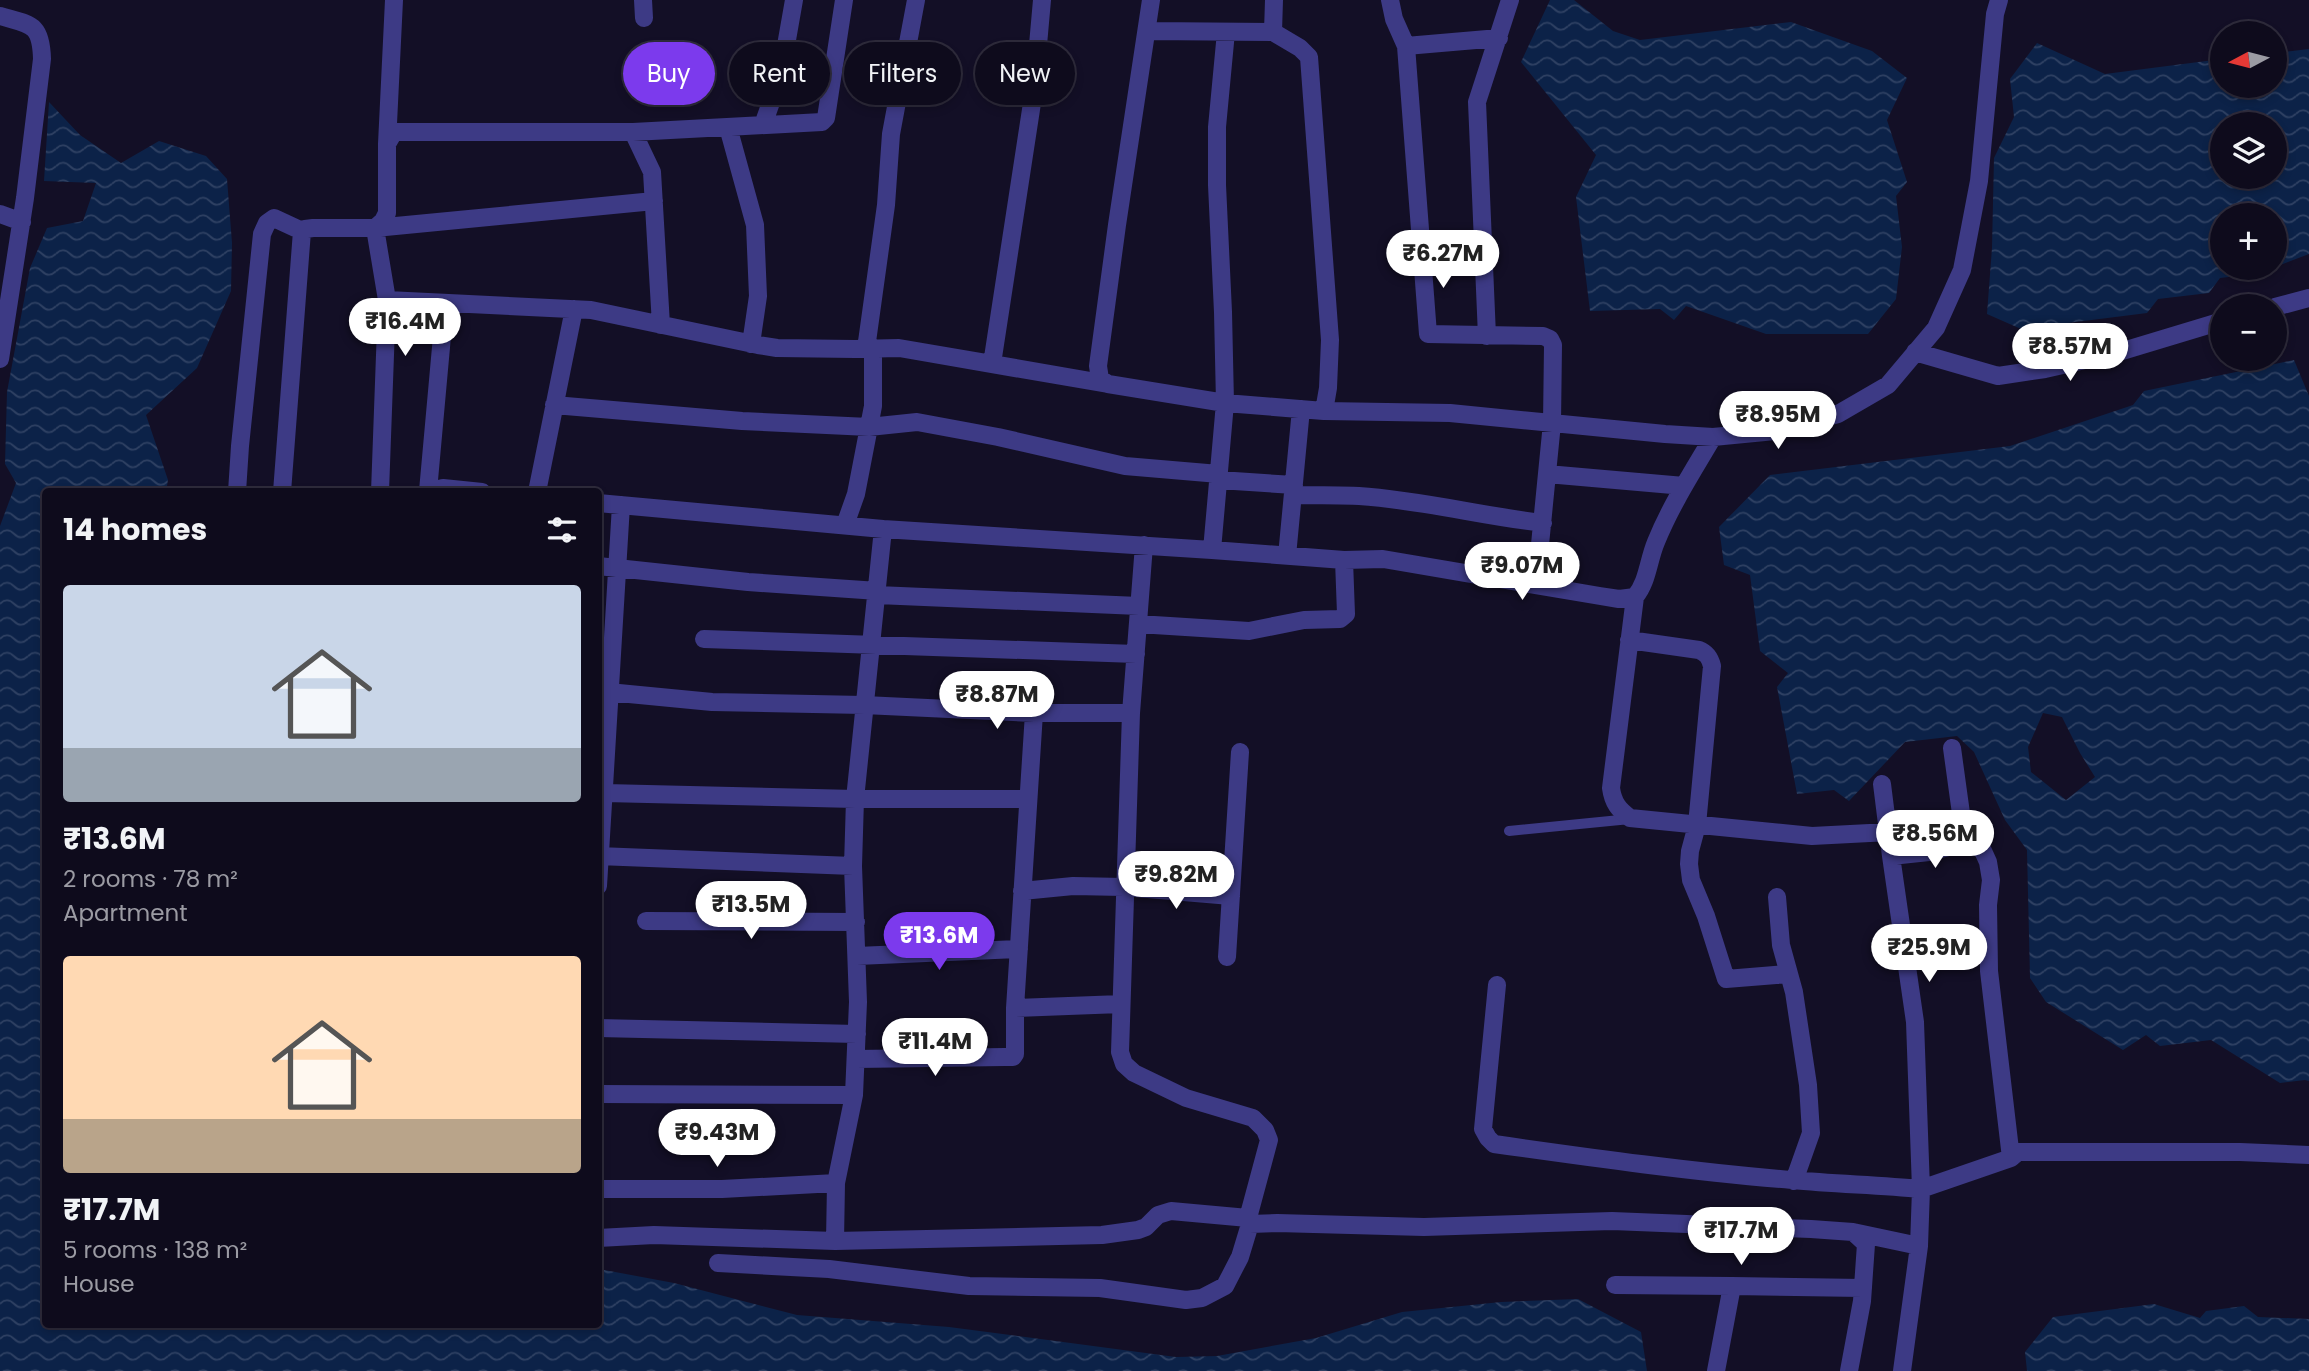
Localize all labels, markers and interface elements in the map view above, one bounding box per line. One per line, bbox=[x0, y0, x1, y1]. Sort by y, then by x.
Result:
north arrow bbox=[2210, 21, 2287, 98]
map controls bbox=[2210, 21, 2287, 371]
chip: Buy bbox=[623, 42, 715, 105]
chip: Rent bbox=[729, 42, 830, 105]
chip: Filters bbox=[844, 42, 961, 105]
chip: New bbox=[975, 42, 1075, 105]
button: layers bbox=[2210, 112, 2287, 189]
button: + bbox=[2210, 203, 2287, 280]
pin: ₹6.27M bbox=[1386, 230, 1500, 290]
text: ₹6.27M bbox=[1402, 237, 1484, 269]
button: − bbox=[2210, 294, 2287, 371]
pin: ₹16.4M bbox=[348, 298, 462, 358]
text: ₹16.4M bbox=[365, 305, 445, 337]
pin: ₹8.57M bbox=[2013, 324, 2127, 383]
text: ₹8.57M bbox=[2028, 330, 2112, 362]
pin: ₹8.95M bbox=[1721, 392, 1835, 451]
text: ₹8.95M bbox=[1735, 398, 1821, 430]
text: 14 homes bbox=[63, 508, 207, 551]
icon: filters bbox=[543, 511, 581, 549]
pin: ₹9.07M bbox=[1465, 542, 1579, 602]
text: ₹9.07M bbox=[1481, 549, 1563, 581]
icon: home bbox=[259, 631, 385, 757]
pin: ₹8.87M bbox=[940, 672, 1054, 731]
text: ₹8.87M bbox=[955, 678, 1039, 710]
pin: ₹8.56M bbox=[1878, 810, 1992, 870]
text: ₹13.6M bbox=[63, 817, 165, 860]
text: ₹8.56M bbox=[1892, 817, 1978, 849]
pin: ₹9.82M bbox=[1119, 852, 1233, 911]
text: ₹9.82M bbox=[1134, 858, 1218, 890]
text: 2 rooms · 78 m² bbox=[63, 863, 238, 895]
pin: ₹13.5M bbox=[694, 881, 808, 941]
text: ₹13.5M bbox=[712, 888, 790, 920]
text: Apartment bbox=[63, 897, 188, 929]
pin: ₹13.6M bbox=[882, 912, 996, 972]
text: ₹13.6M bbox=[900, 919, 978, 951]
pin: ₹25.9M bbox=[1872, 925, 1986, 984]
text: ₹25.9M bbox=[1887, 931, 1971, 963]
icon: home bbox=[259, 1002, 385, 1128]
pin: ₹11.4M bbox=[878, 1018, 992, 1078]
text: ₹11.4M bbox=[898, 1025, 972, 1057]
pin: ₹9.43M bbox=[660, 1110, 774, 1169]
text: ₹9.43M bbox=[675, 1116, 760, 1148]
text: ₹17.7M bbox=[63, 1188, 160, 1231]
pin: ₹17.7M bbox=[1684, 1208, 1798, 1267]
text: ₹17.7M bbox=[1704, 1214, 1778, 1246]
text: 5 rooms · 138 m² bbox=[63, 1234, 247, 1266]
text: House bbox=[63, 1268, 135, 1300]

